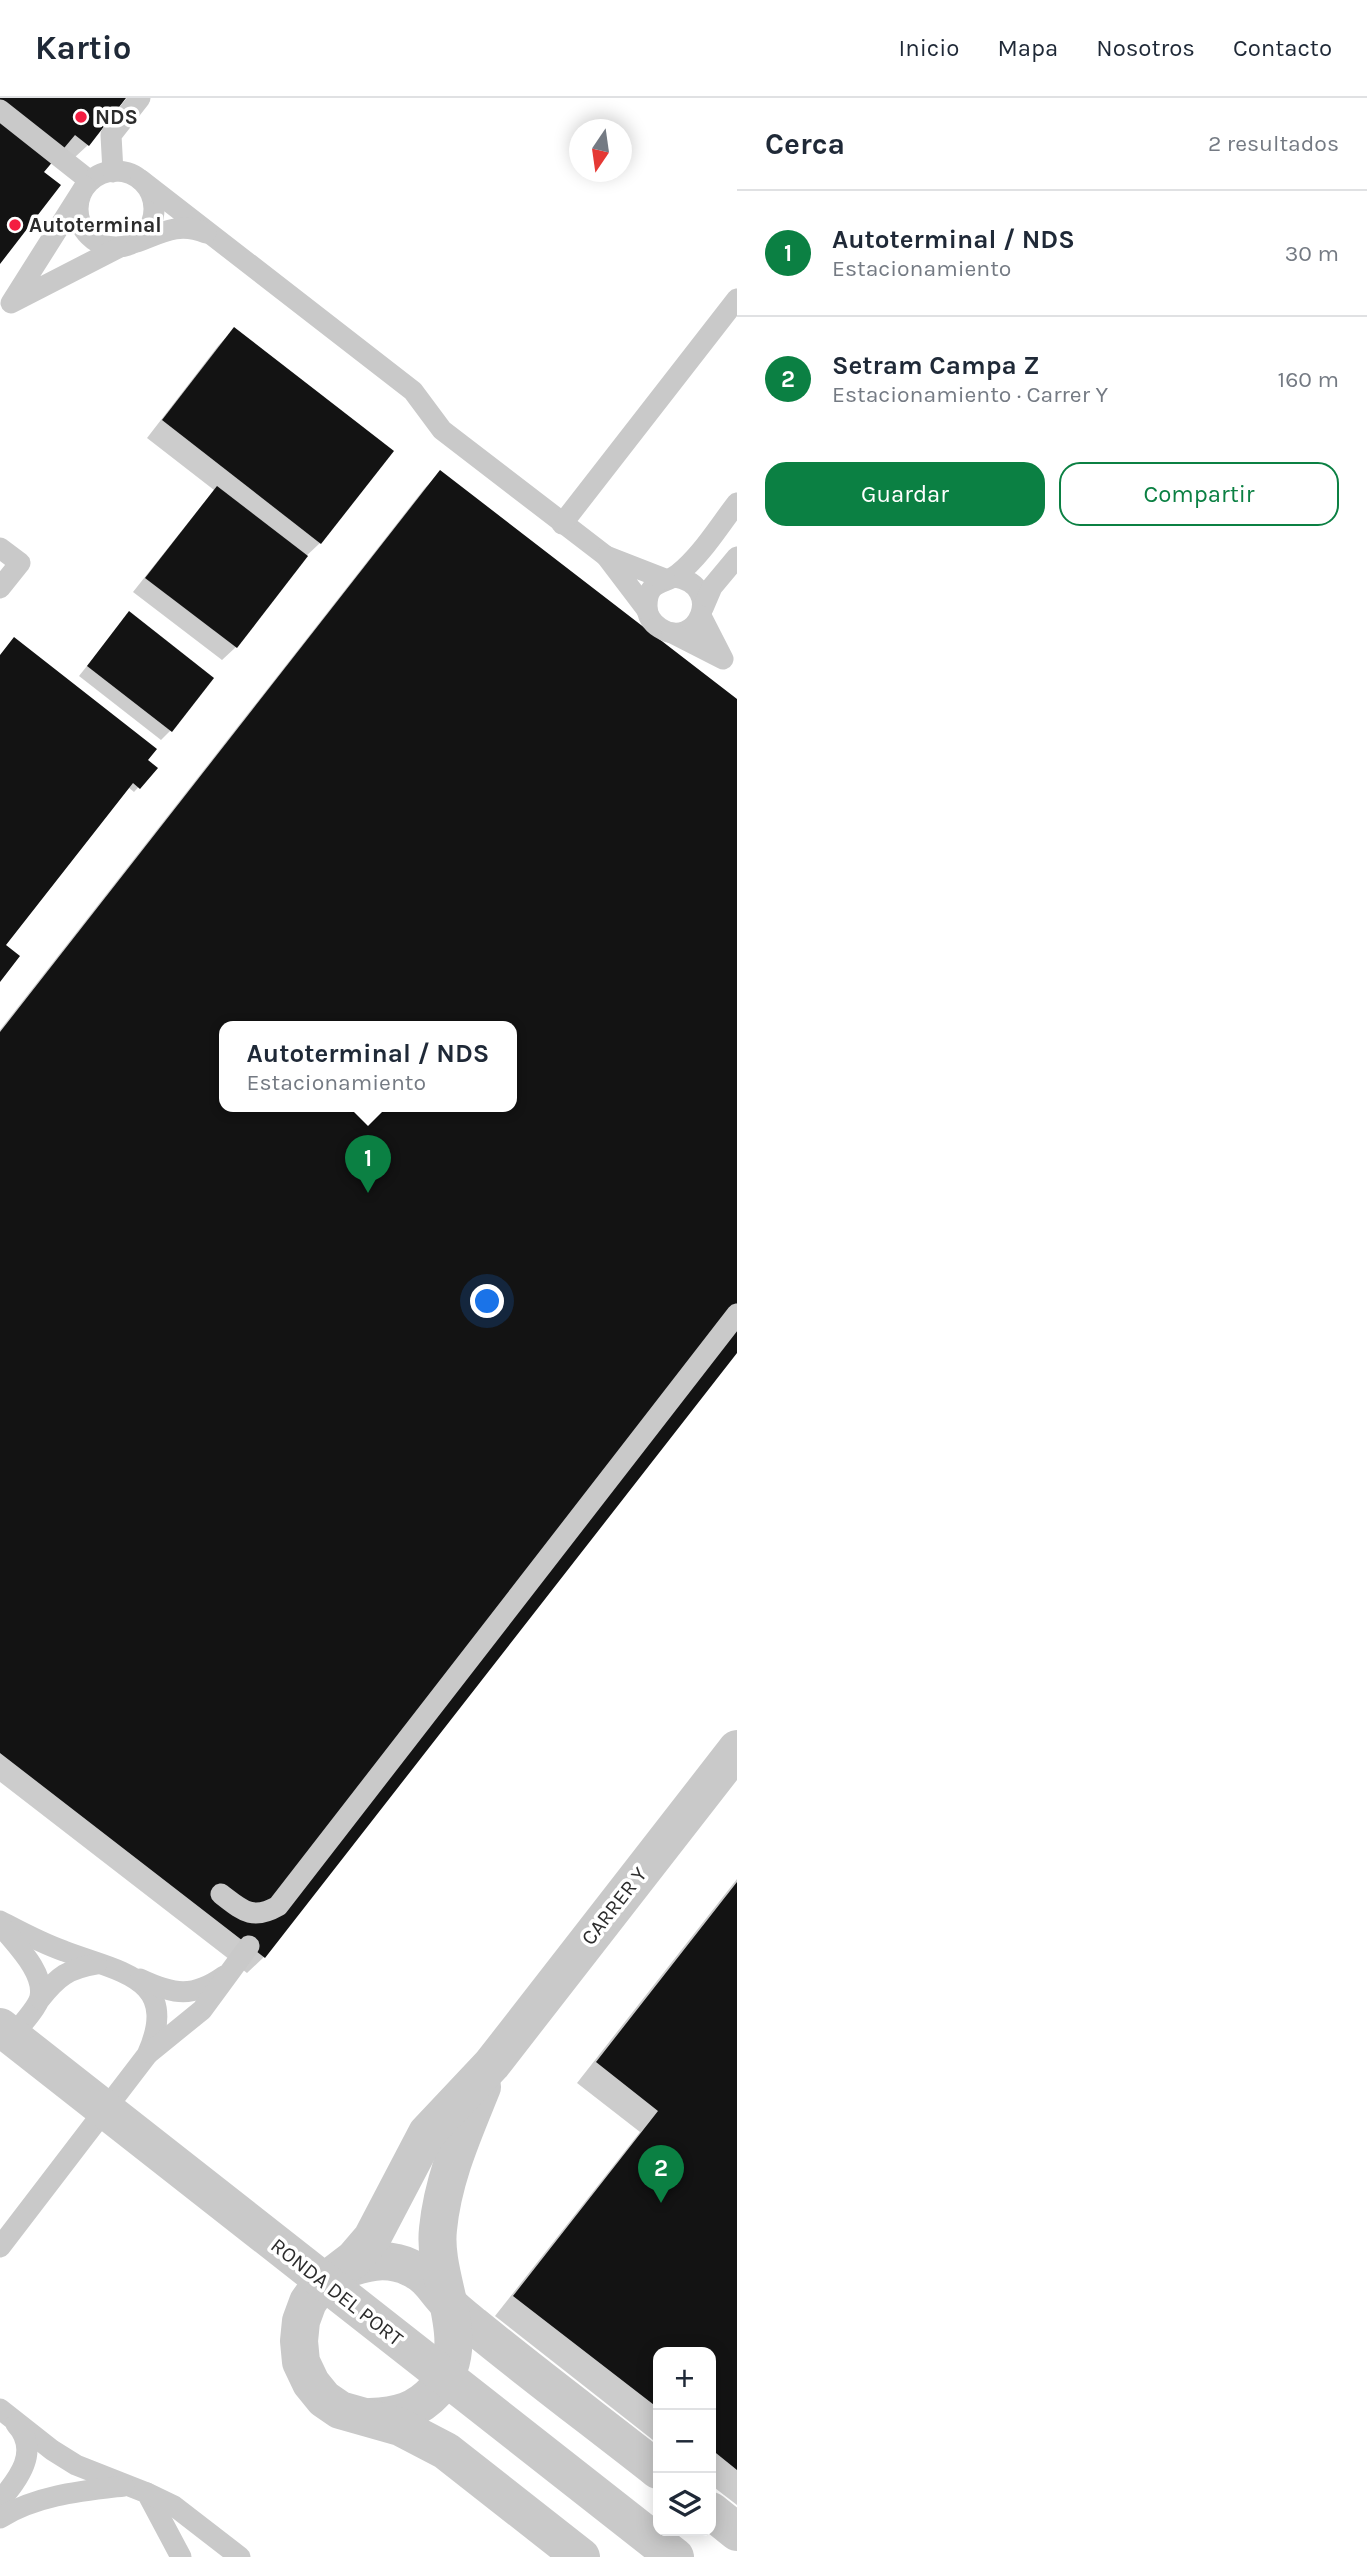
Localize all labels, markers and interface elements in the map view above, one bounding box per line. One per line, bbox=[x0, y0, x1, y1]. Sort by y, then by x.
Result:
text: Kartio bbox=[35, 29, 131, 67]
text: Inicio bbox=[898, 34, 959, 62]
text: Mapa bbox=[997, 34, 1058, 62]
text: Nosotros bbox=[1096, 34, 1195, 62]
text: Contacto bbox=[1233, 34, 1332, 62]
place label: NDS bbox=[95, 105, 138, 129]
marker: NDS bbox=[73, 109, 89, 125]
north arrow bbox=[569, 119, 632, 182]
text: Cerca bbox=[765, 126, 845, 162]
text: 2 resultados bbox=[1208, 130, 1339, 157]
place label: Autoterminal bbox=[29, 213, 162, 237]
marker: Autoterminal bbox=[7, 217, 23, 233]
text: Autoterminal / NDS bbox=[832, 224, 1075, 255]
text: 1 bbox=[784, 240, 792, 267]
text: 30 m bbox=[1285, 240, 1339, 267]
text: Estacionamiento bbox=[832, 255, 1011, 282]
text: Setram Campa Z bbox=[832, 350, 1040, 381]
text: 2 bbox=[781, 366, 795, 393]
text: 160 m bbox=[1278, 366, 1339, 393]
text: Estacionamiento · Carrer Y bbox=[832, 381, 1108, 408]
button: Guardar bbox=[765, 462, 1045, 526]
button: Compartir bbox=[1059, 462, 1339, 526]
popup bbox=[219, 1021, 517, 1112]
text: Autoterminal / NDS bbox=[247, 1038, 489, 1069]
text: Estacionamiento bbox=[247, 1069, 426, 1096]
pin: 1 bbox=[345, 1135, 391, 1193]
your location bbox=[470, 1284, 504, 1318]
street label: CARRER Y bbox=[576, 1862, 652, 1950]
pin: 2 bbox=[638, 2145, 684, 2203]
street label: RONDA DEL PORT bbox=[266, 2233, 408, 2351]
map controls bbox=[653, 2347, 716, 2536]
button: + bbox=[653, 2347, 716, 2410]
button: − bbox=[653, 2410, 716, 2473]
button: layers bbox=[653, 2473, 716, 2536]

